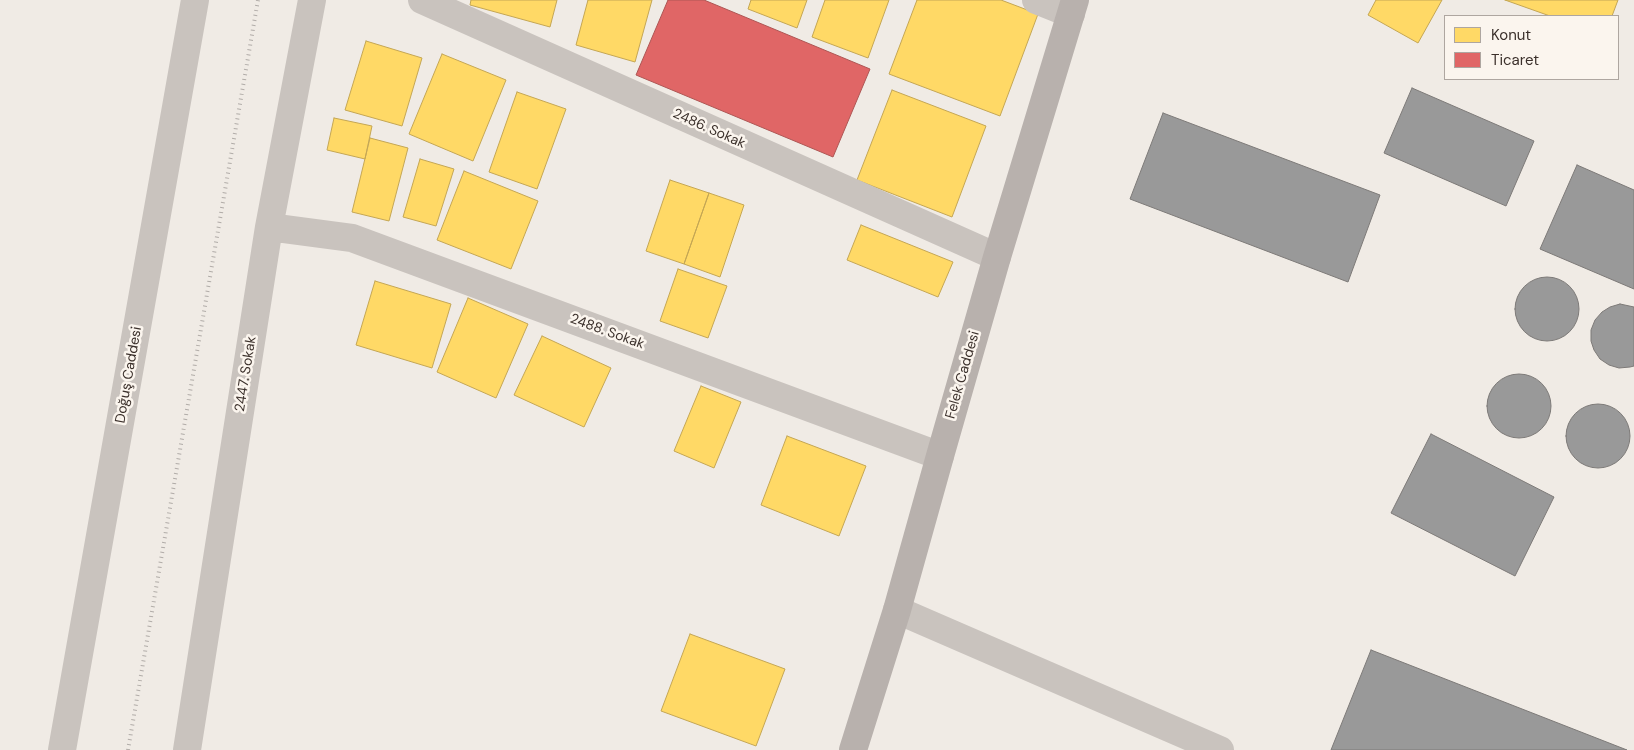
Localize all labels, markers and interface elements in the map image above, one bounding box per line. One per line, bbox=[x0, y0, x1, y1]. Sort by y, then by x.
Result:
legend bbox=[1444, 15, 1619, 80]
text: Konut bbox=[1491, 25, 1531, 45]
text: Ticaret bbox=[1491, 50, 1539, 70]
street label: 2486. Sokak bbox=[670, 106, 748, 152]
street label: 2488. Sokak bbox=[568, 311, 646, 353]
street label: Doğuş Caddesi bbox=[112, 325, 146, 425]
street label: Felek Caddesi bbox=[942, 329, 984, 421]
street label: 2447. Sokak bbox=[232, 335, 260, 413]

